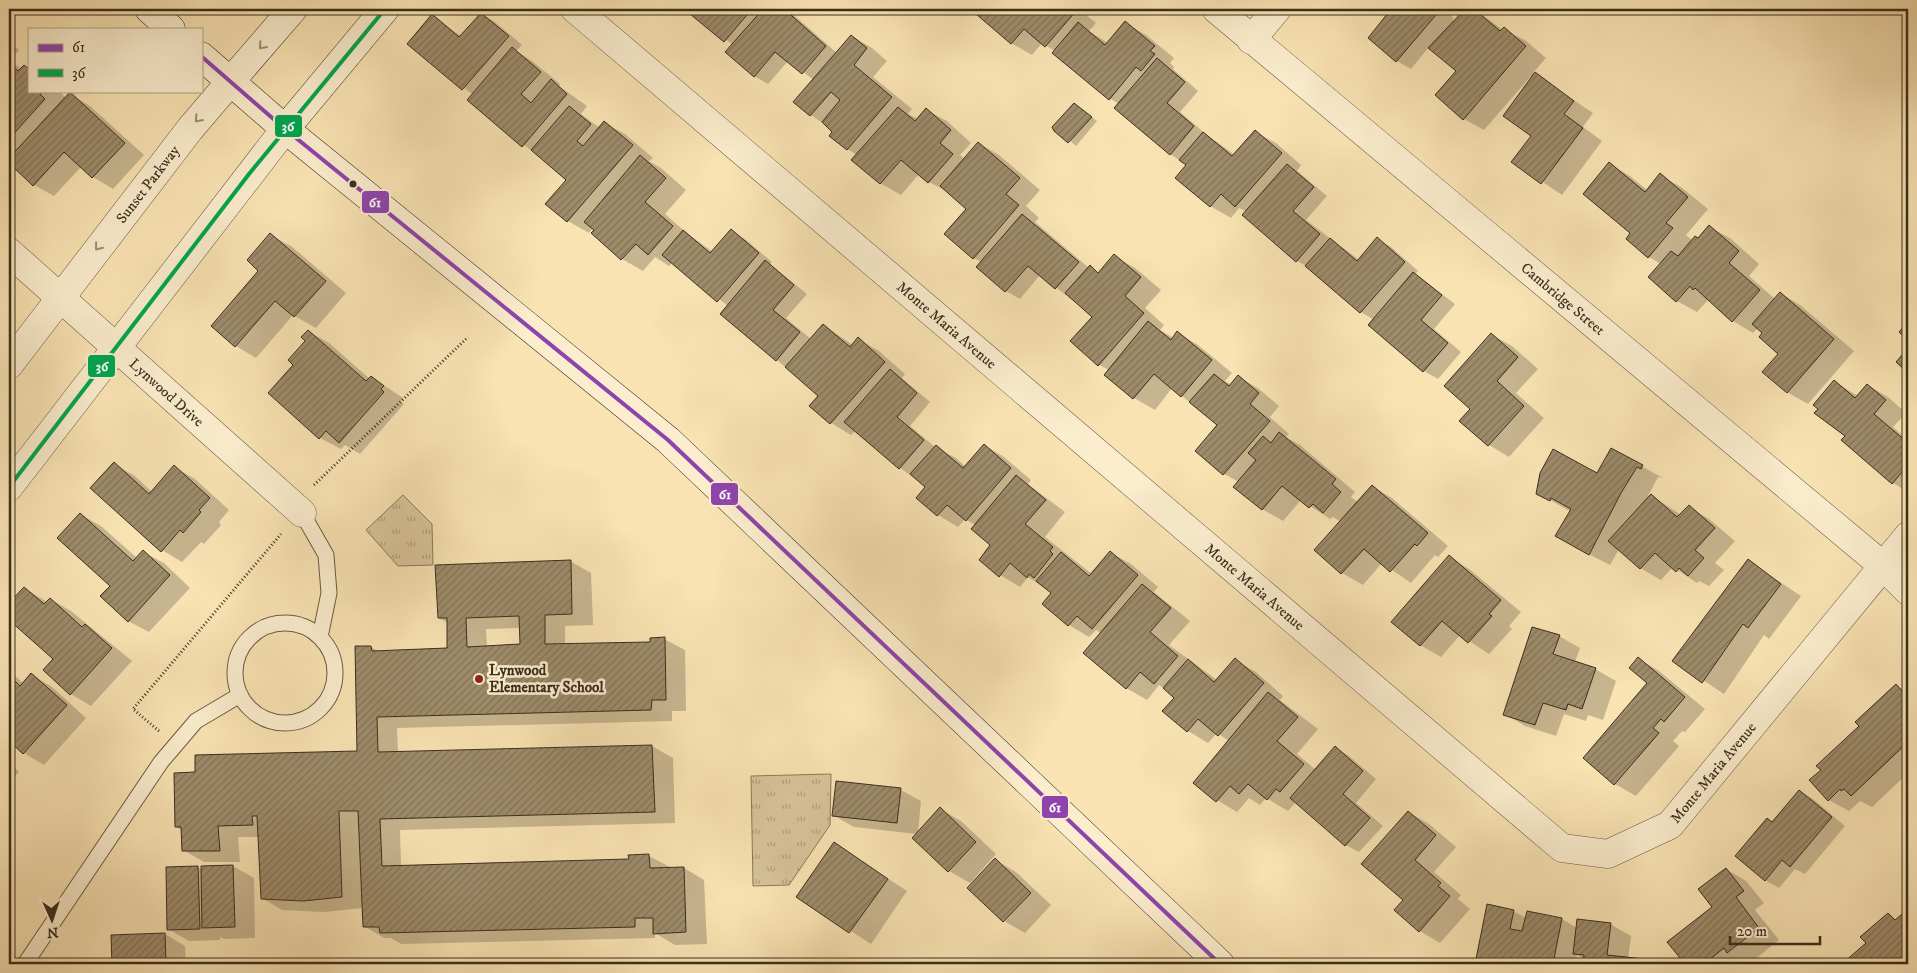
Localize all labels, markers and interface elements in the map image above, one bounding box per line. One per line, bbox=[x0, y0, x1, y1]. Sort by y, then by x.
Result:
legend bbox=[28, 28, 202, 92]
text: 61 bbox=[72, 38, 85, 57]
one-way arrow bbox=[259, 40, 268, 49]
text: 36 bbox=[72, 64, 87, 83]
one-way arrow bbox=[195, 113, 204, 122]
line badge: 36 bbox=[274, 114, 303, 138]
text: 36 bbox=[282, 118, 295, 136]
street label: Sunset Parkway bbox=[112, 141, 184, 227]
unlabelled marker bbox=[348, 179, 358, 189]
line badge: 61 bbox=[361, 190, 390, 214]
text: 61 bbox=[369, 194, 381, 212]
one-way arrow bbox=[95, 241, 104, 251]
street label: Cambridge Street bbox=[1517, 258, 1609, 339]
street label: Monte Maria Avenue bbox=[893, 277, 1001, 373]
line badge: 36 bbox=[87, 354, 116, 378]
street label: Lynwood Drive bbox=[125, 354, 208, 431]
text: 36 bbox=[96, 358, 109, 376]
line badge: 61 bbox=[710, 482, 739, 506]
text: 61 bbox=[719, 486, 731, 504]
street label: Monte Maria Avenue bbox=[1201, 539, 1309, 635]
place label: Lynwood Elementary School bbox=[489, 661, 604, 697]
marker: Lynwood Elementary School bbox=[473, 673, 485, 685]
street label: Monte Maria Avenue bbox=[1666, 718, 1760, 827]
line badge: 61 bbox=[1041, 795, 1069, 819]
text: 61 bbox=[1049, 799, 1061, 817]
north arrow bbox=[28, 896, 78, 946]
scale bar bbox=[1730, 913, 1820, 945]
text: 20 m bbox=[1737, 922, 1767, 941]
text: N bbox=[46, 923, 59, 941]

